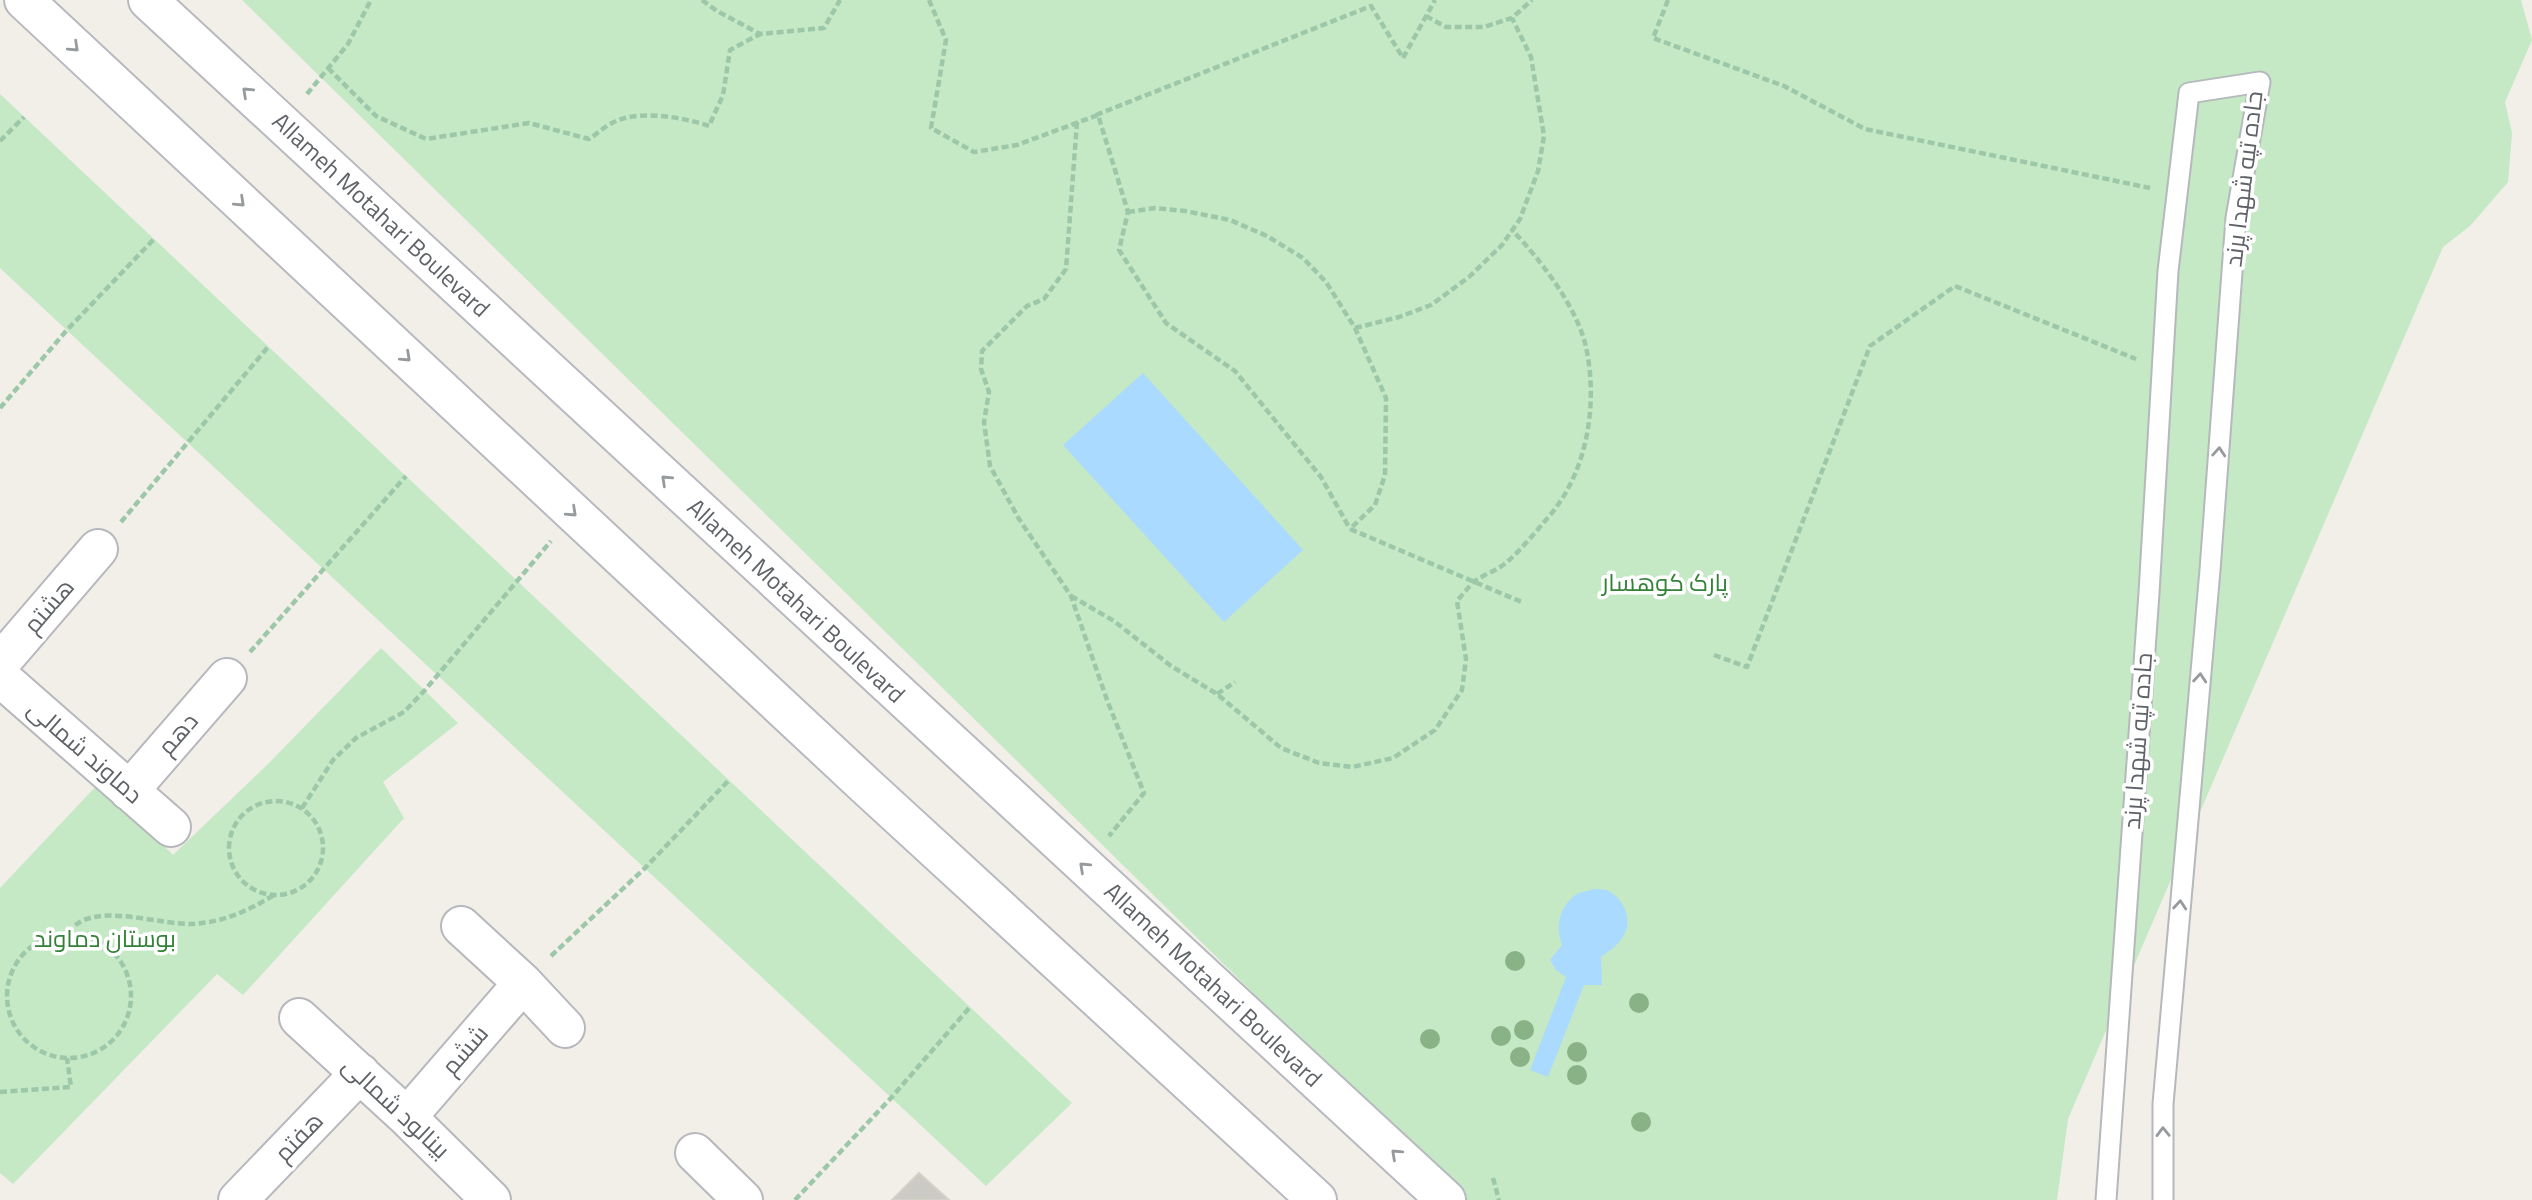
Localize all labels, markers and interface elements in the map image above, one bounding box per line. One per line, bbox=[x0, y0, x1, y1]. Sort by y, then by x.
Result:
one-way arrow bbox=[65, 38, 78, 51]
one-way arrow bbox=[242, 87, 255, 100]
street label: جاده تپه شهدا پرند bbox=[2214, 89, 2272, 269]
street label: Allameh Motahari Boulevard bbox=[265, 103, 499, 325]
one-way arrow bbox=[232, 193, 245, 206]
one-way arrow bbox=[398, 349, 411, 361]
one-way arrow bbox=[2211, 446, 2226, 457]
one-way arrow bbox=[661, 475, 674, 488]
street label: Allameh Motahari Boulevard bbox=[680, 489, 914, 711]
one-way arrow bbox=[564, 504, 577, 517]
park label: پارک کوهسار bbox=[1600, 564, 1729, 600]
street label: هشتم bbox=[14, 570, 82, 641]
street label: جاده تپه شهدا پرند bbox=[2113, 651, 2161, 830]
one-way arrow bbox=[2193, 673, 2208, 684]
street label: دماوند شمالی bbox=[20, 691, 151, 812]
street label: دهم bbox=[148, 704, 206, 763]
one-way arrow bbox=[1079, 863, 1092, 875]
street label: Allameh Motahari Boulevard bbox=[1097, 873, 1331, 1095]
one-way arrow bbox=[2172, 899, 2187, 910]
park label: بوستان دماوند bbox=[34, 920, 176, 956]
street label: ششم bbox=[432, 1016, 496, 1082]
street label: بینالود شمالی bbox=[335, 1048, 459, 1167]
street label: هفتم bbox=[265, 1103, 331, 1169]
one-way arrow bbox=[2155, 1126, 2171, 1137]
one-way arrow bbox=[1391, 1149, 1404, 1162]

